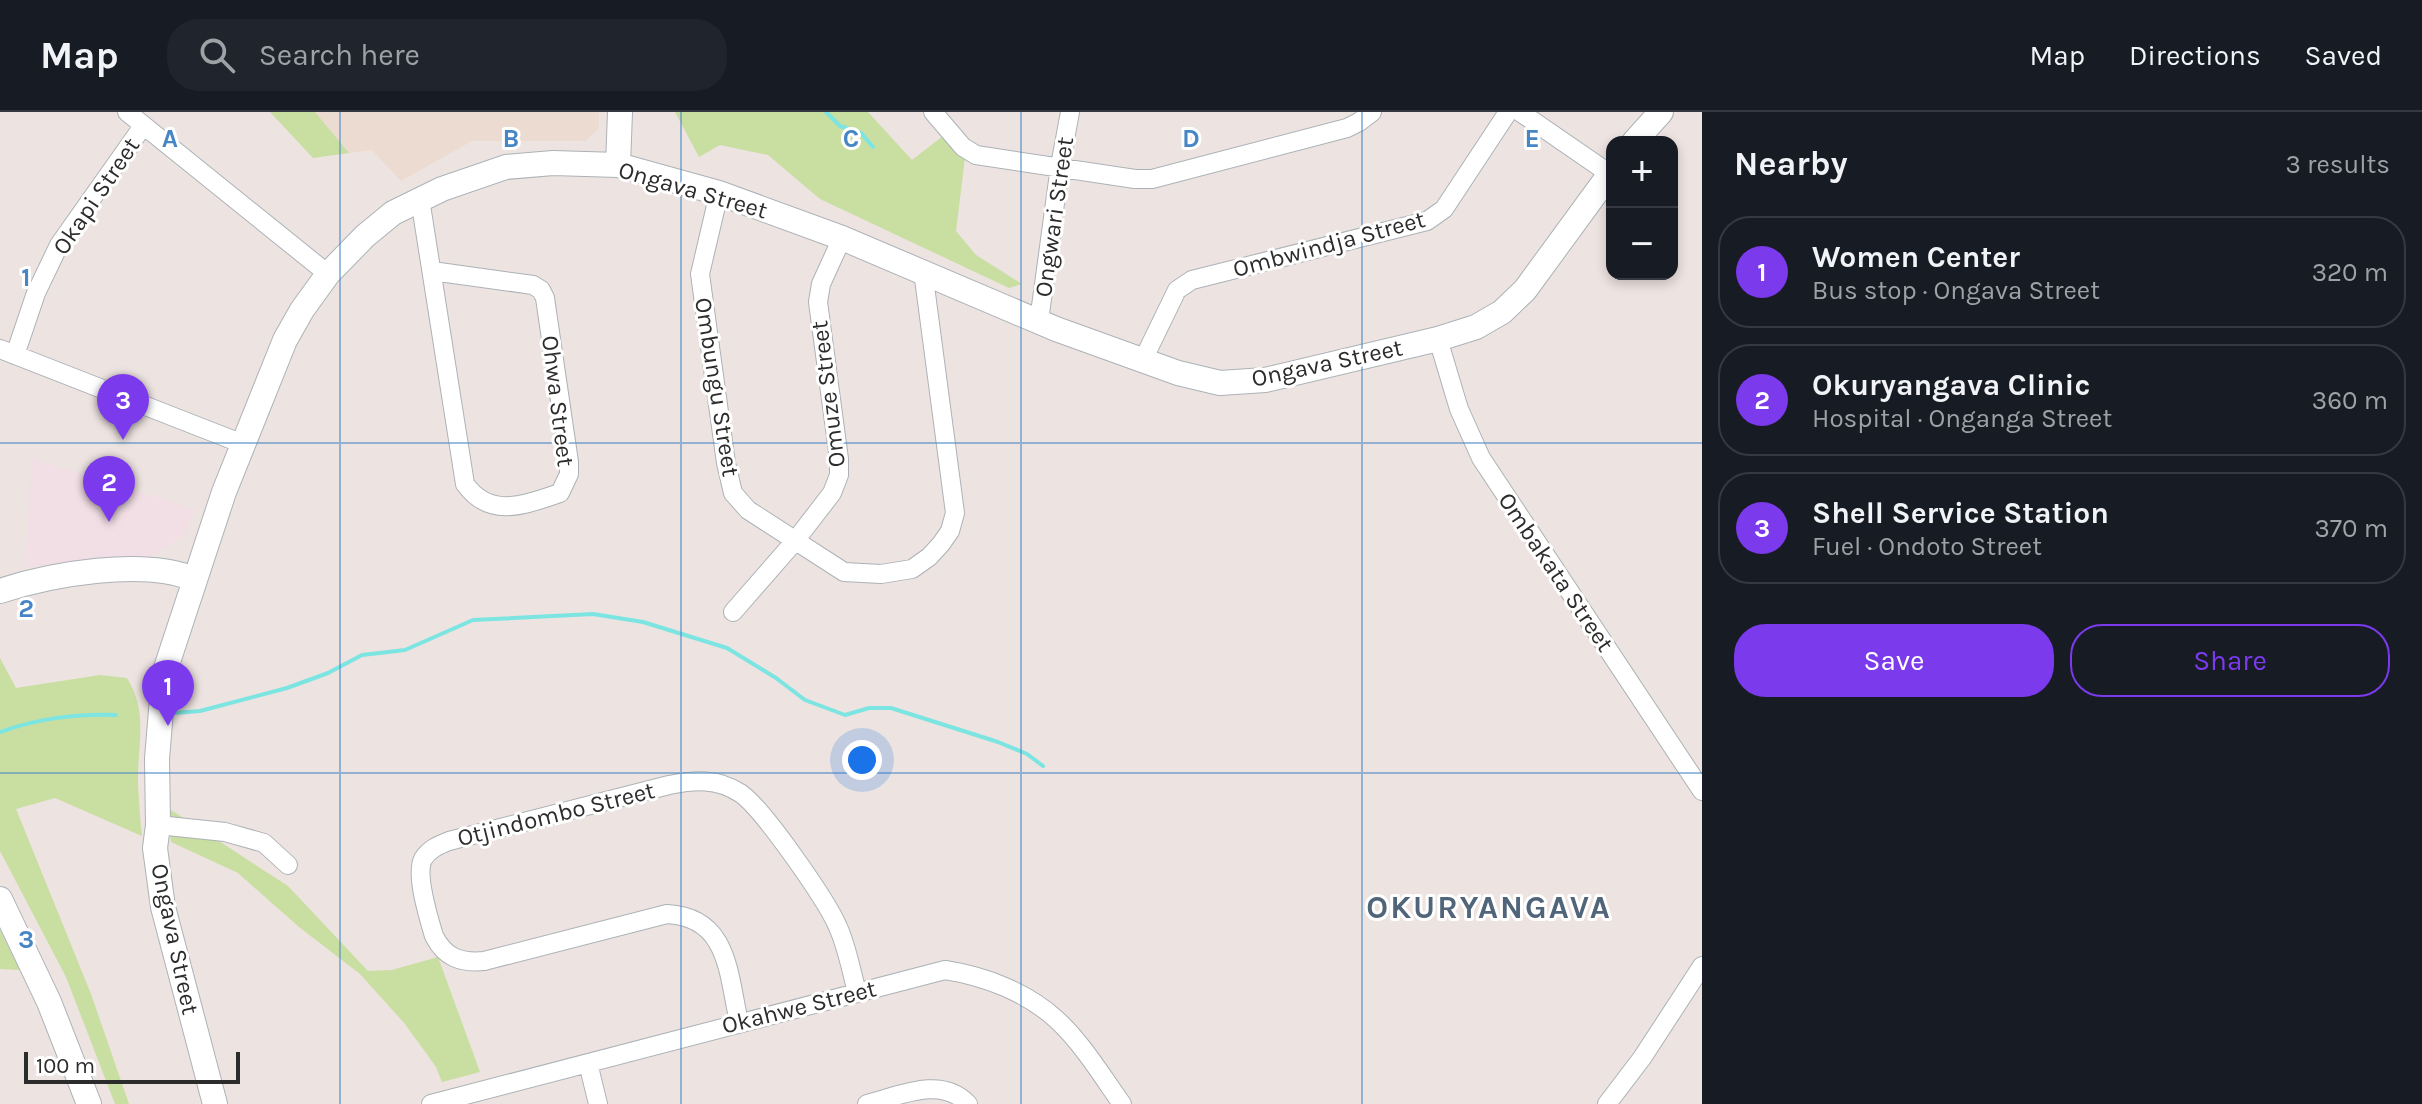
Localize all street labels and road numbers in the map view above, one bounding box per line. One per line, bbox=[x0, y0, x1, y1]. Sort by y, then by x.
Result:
street label: Okapi Street bbox=[47, 132, 145, 260]
street label: Ongwari Street bbox=[1029, 135, 1079, 299]
street label: Ongava Street bbox=[615, 155, 771, 225]
street label: Ombwindja Street bbox=[1230, 205, 1428, 283]
street label: Ombungu Street bbox=[689, 296, 745, 478]
street label: Omuze Street bbox=[805, 319, 851, 469]
street label: Ongava Street bbox=[1249, 333, 1405, 393]
street label: Ohwa Street bbox=[536, 334, 580, 468]
street label: Ombakata Street bbox=[1492, 487, 1620, 657]
street label: Otjindombo Street bbox=[454, 776, 658, 852]
street label: Ongava Street bbox=[145, 861, 205, 1017]
street label: Okahwe Street bbox=[719, 974, 879, 1040]

